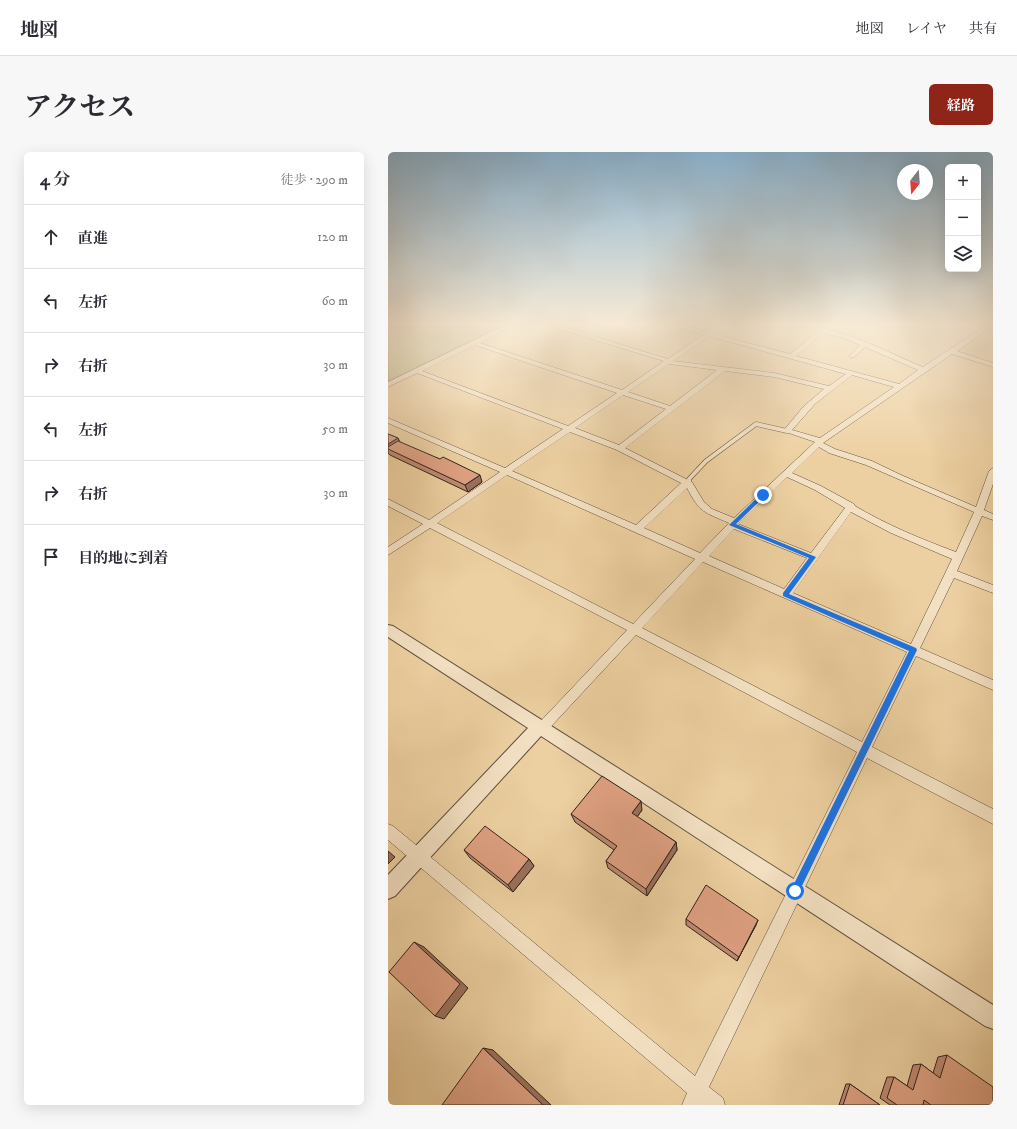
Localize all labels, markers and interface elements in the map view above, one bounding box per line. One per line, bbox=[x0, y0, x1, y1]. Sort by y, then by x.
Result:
text: 地図 bbox=[20, 19, 58, 42]
text: 地図 bbox=[856, 20, 884, 38]
text: レイヤ bbox=[906, 20, 947, 38]
text: 共有 bbox=[969, 20, 997, 38]
button: 経路 bbox=[929, 84, 993, 125]
text: アクセス bbox=[24, 90, 135, 125]
north arrow bbox=[897, 164, 933, 200]
map controls bbox=[945, 164, 981, 272]
button: + bbox=[945, 164, 981, 200]
text: 4 分 bbox=[40, 169, 70, 191]
text: 徒歩 · 290 m bbox=[281, 172, 348, 188]
button: − bbox=[945, 200, 981, 236]
icon: ahead bbox=[40, 226, 62, 248]
text: 直進 bbox=[78, 229, 108, 248]
text: 120 m bbox=[317, 229, 348, 245]
button: layers bbox=[945, 236, 981, 272]
icon: left bbox=[40, 290, 62, 312]
text: 左折 bbox=[78, 293, 108, 312]
text: 60 m bbox=[322, 293, 348, 309]
icon: right bbox=[40, 354, 62, 376]
text: 右折 bbox=[78, 357, 108, 376]
text: 30 m bbox=[324, 357, 348, 373]
icon: left bbox=[40, 418, 62, 440]
text: 左折 bbox=[78, 421, 108, 440]
text: 50 m bbox=[322, 421, 348, 437]
icon: right bbox=[40, 482, 62, 504]
text: 右折 bbox=[78, 485, 108, 504]
text: 30 m bbox=[324, 485, 348, 501]
route end bbox=[754, 486, 772, 504]
icon: arrive bbox=[40, 546, 62, 568]
text: 目的地に到着 bbox=[78, 549, 168, 568]
route start bbox=[786, 882, 804, 900]

